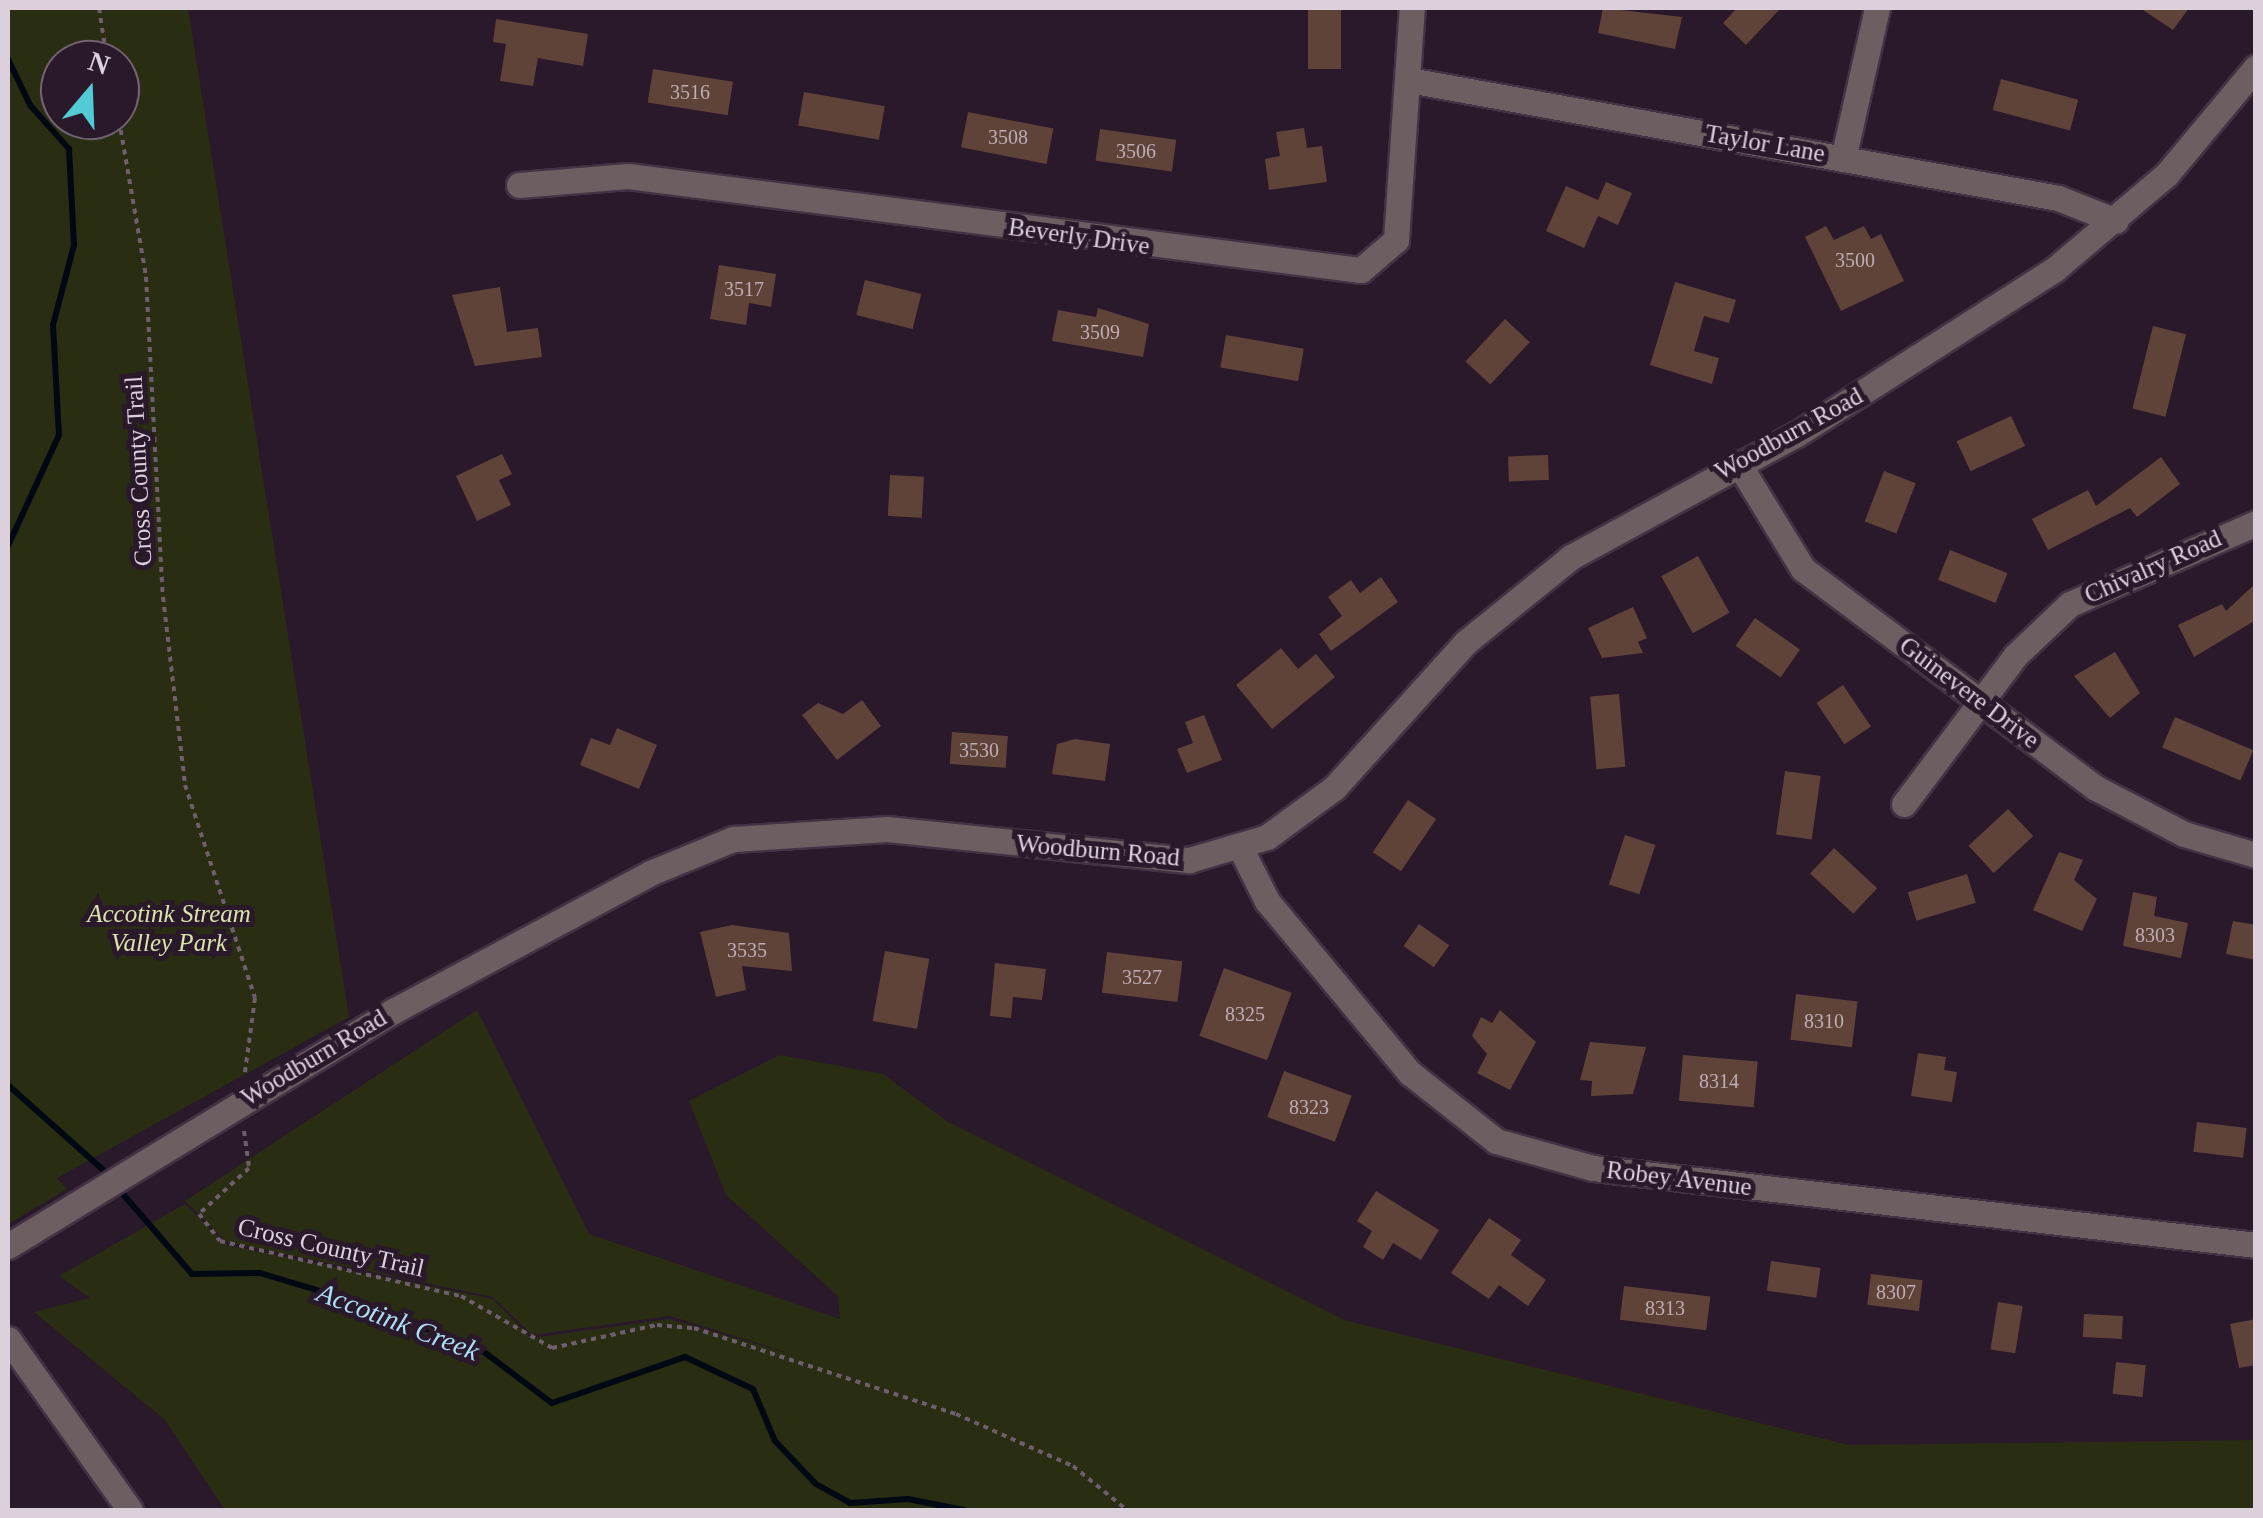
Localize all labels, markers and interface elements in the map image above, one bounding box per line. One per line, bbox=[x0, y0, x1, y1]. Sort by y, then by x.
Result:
north arrow bbox=[40, 40, 140, 140]
text: N bbox=[85, 45, 114, 81]
house number: 3516 bbox=[670, 80, 710, 104]
street label: Taylor Lane bbox=[1703, 119, 1827, 169]
house number: 3508 bbox=[988, 125, 1028, 149]
house number: 3506 bbox=[1116, 139, 1156, 163]
street label: Beverly Drive bbox=[1006, 212, 1152, 262]
house number: 3500 bbox=[1835, 248, 1875, 272]
house number: 3517 bbox=[724, 277, 764, 301]
house number: 3509 bbox=[1080, 320, 1120, 344]
street label: Cross County Trail bbox=[119, 375, 159, 567]
street label: Woodburn Road bbox=[1710, 381, 1868, 487]
street label: Chivalry Road bbox=[2080, 524, 2226, 610]
street label: Guinevere Drive bbox=[1893, 631, 2045, 755]
house number: 3530 bbox=[959, 738, 999, 762]
street label: Woodburn Road bbox=[1015, 829, 1181, 873]
park label: Accotink Stream Valley Park bbox=[87, 900, 251, 959]
house number: 8303 bbox=[2135, 923, 2175, 947]
house number: 3535 bbox=[727, 938, 767, 962]
house number: 3527 bbox=[1122, 965, 1162, 989]
house number: 8325 bbox=[1225, 1002, 1265, 1026]
street label: Woodburn Road bbox=[236, 1003, 392, 1113]
house number: 8310 bbox=[1804, 1009, 1844, 1033]
house number: 8314 bbox=[1699, 1069, 1739, 1093]
house number: 8323 bbox=[1289, 1095, 1329, 1119]
street label: Robey Avenue bbox=[1604, 1155, 1754, 1203]
street label: Cross County Trail bbox=[235, 1212, 427, 1284]
water label: Accotink Creek bbox=[312, 1276, 484, 1368]
house number: 8307 bbox=[1876, 1280, 1916, 1304]
house number: 8313 bbox=[1645, 1296, 1685, 1320]

